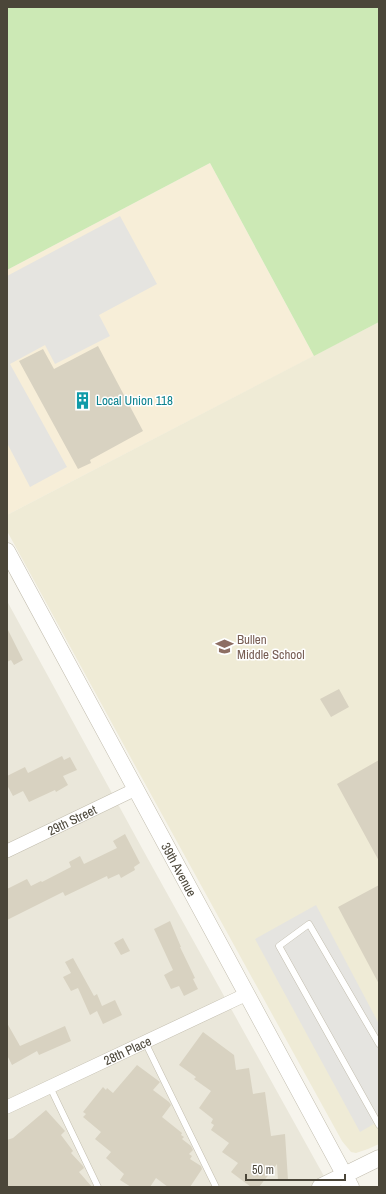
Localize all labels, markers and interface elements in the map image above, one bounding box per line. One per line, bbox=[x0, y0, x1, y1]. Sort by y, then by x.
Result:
building icon: Local Union 118 bbox=[73, 390, 93, 410]
place label: Local Union 118 bbox=[96, 392, 173, 409]
place label: Bullen Middle School bbox=[237, 631, 305, 663]
school or university icon: Bullen Middle School bbox=[214, 636, 234, 656]
street label: 29th Street bbox=[45, 801, 99, 839]
street label: 39th Avenue bbox=[157, 840, 200, 900]
street label: 28th Place bbox=[101, 1032, 154, 1069]
scale bar bbox=[246, 1156, 345, 1182]
text: 50 m bbox=[252, 1162, 274, 1178]

